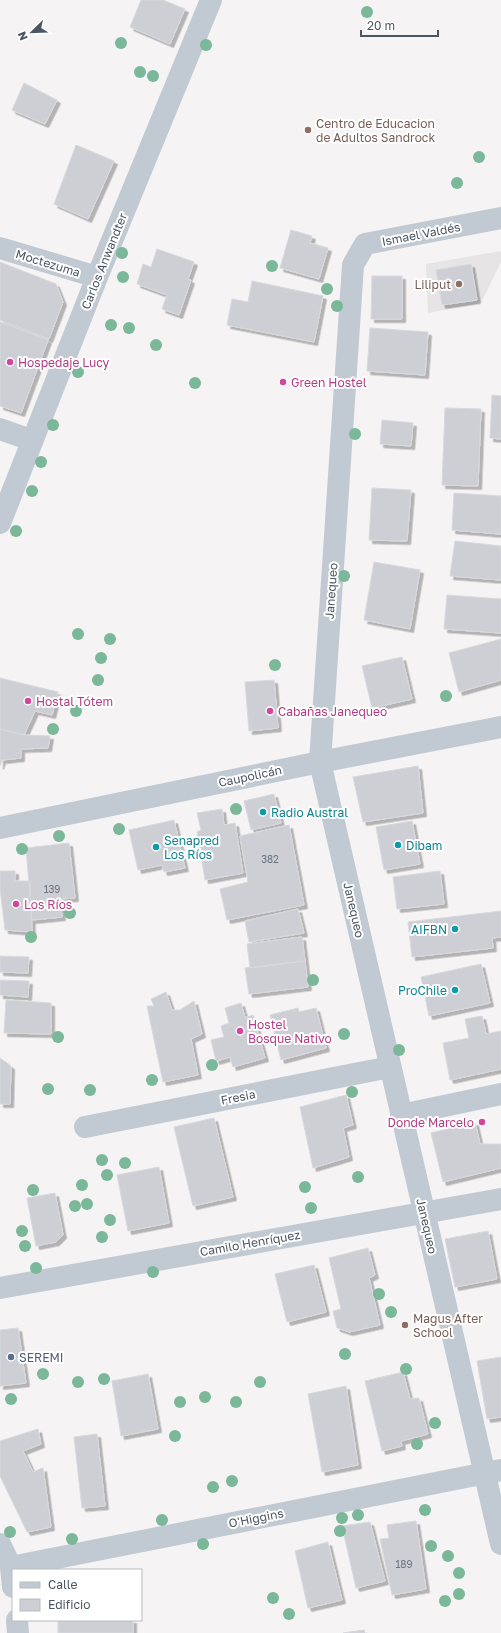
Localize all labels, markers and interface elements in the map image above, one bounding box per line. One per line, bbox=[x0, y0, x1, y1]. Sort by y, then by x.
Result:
north arrow bbox=[12, 12, 52, 52]
scale bar bbox=[361, 12, 438, 38]
text: 20 m bbox=[367, 18, 395, 33]
text: N bbox=[15, 30, 30, 42]
place label: Centro de Educacion de Adultos Sandrock bbox=[316, 116, 435, 145]
marker: Centro de Educacion de Adultos Sandrock bbox=[303, 125, 313, 135]
street label: Carlos Anwandter bbox=[78, 210, 130, 311]
street label: Ismael Valdés bbox=[380, 219, 462, 249]
street label: Moctezuma bbox=[14, 246, 82, 280]
place label: Liliput bbox=[414, 277, 451, 292]
marker: Liliput bbox=[454, 279, 464, 289]
place label: Hospedaje Lucy bbox=[18, 355, 110, 370]
marker: Hospedaje Lucy bbox=[5, 357, 15, 367]
place label: Green Hostel bbox=[291, 375, 367, 390]
marker: Green Hostel bbox=[278, 377, 288, 387]
street label: Janequeo bbox=[322, 562, 340, 620]
place label: Hostal Tótem bbox=[36, 694, 113, 709]
marker: Hostal Tótem bbox=[23, 696, 33, 706]
place label: Cabañas Janequeo bbox=[278, 704, 387, 719]
marker: Cabañas Janequeo bbox=[265, 706, 275, 716]
street label: Caupolicán bbox=[217, 762, 283, 790]
place label: Radio Austral bbox=[271, 805, 348, 820]
marker: Radio Austral bbox=[258, 807, 268, 817]
place label: Senapred Los Ríos bbox=[164, 833, 219, 862]
place label: Dibam bbox=[406, 838, 442, 853]
marker: Dibam bbox=[393, 840, 403, 850]
marker: Senapred Los Ríos bbox=[151, 842, 161, 852]
house number: 382 bbox=[261, 853, 279, 865]
street label: Janequeo bbox=[340, 881, 368, 939]
house number: 139 bbox=[44, 883, 60, 895]
place label: Los Ríos bbox=[24, 897, 72, 912]
marker: Los Ríos bbox=[11, 899, 21, 909]
place label: AIFBN bbox=[411, 922, 447, 937]
marker: AIFBN bbox=[450, 924, 460, 934]
place label: ProChile bbox=[398, 983, 447, 998]
marker: ProChile bbox=[450, 985, 460, 995]
place label: Hostel Bosque Nativo bbox=[248, 1017, 332, 1046]
marker: Hostel Bosque Nativo bbox=[235, 1026, 245, 1036]
street label: Fresia bbox=[219, 1086, 257, 1108]
place label: Donde Marcelo bbox=[388, 1115, 474, 1130]
marker: Donde Marcelo bbox=[477, 1117, 487, 1127]
street label: Janequeo bbox=[413, 1197, 441, 1255]
street label: Camilo Henríquez bbox=[199, 1227, 301, 1259]
place label: Magus After School bbox=[413, 1311, 483, 1340]
marker: Magus After School bbox=[400, 1320, 410, 1330]
place label: SEREMI bbox=[19, 1350, 64, 1365]
marker: SEREMI bbox=[6, 1352, 16, 1362]
street label: O'Higgins bbox=[227, 1505, 285, 1531]
house number: 189 bbox=[396, 1558, 413, 1570]
legend bbox=[12, 1569, 142, 1621]
text: Calle bbox=[48, 1577, 78, 1592]
text: Edificio bbox=[48, 1597, 90, 1612]

